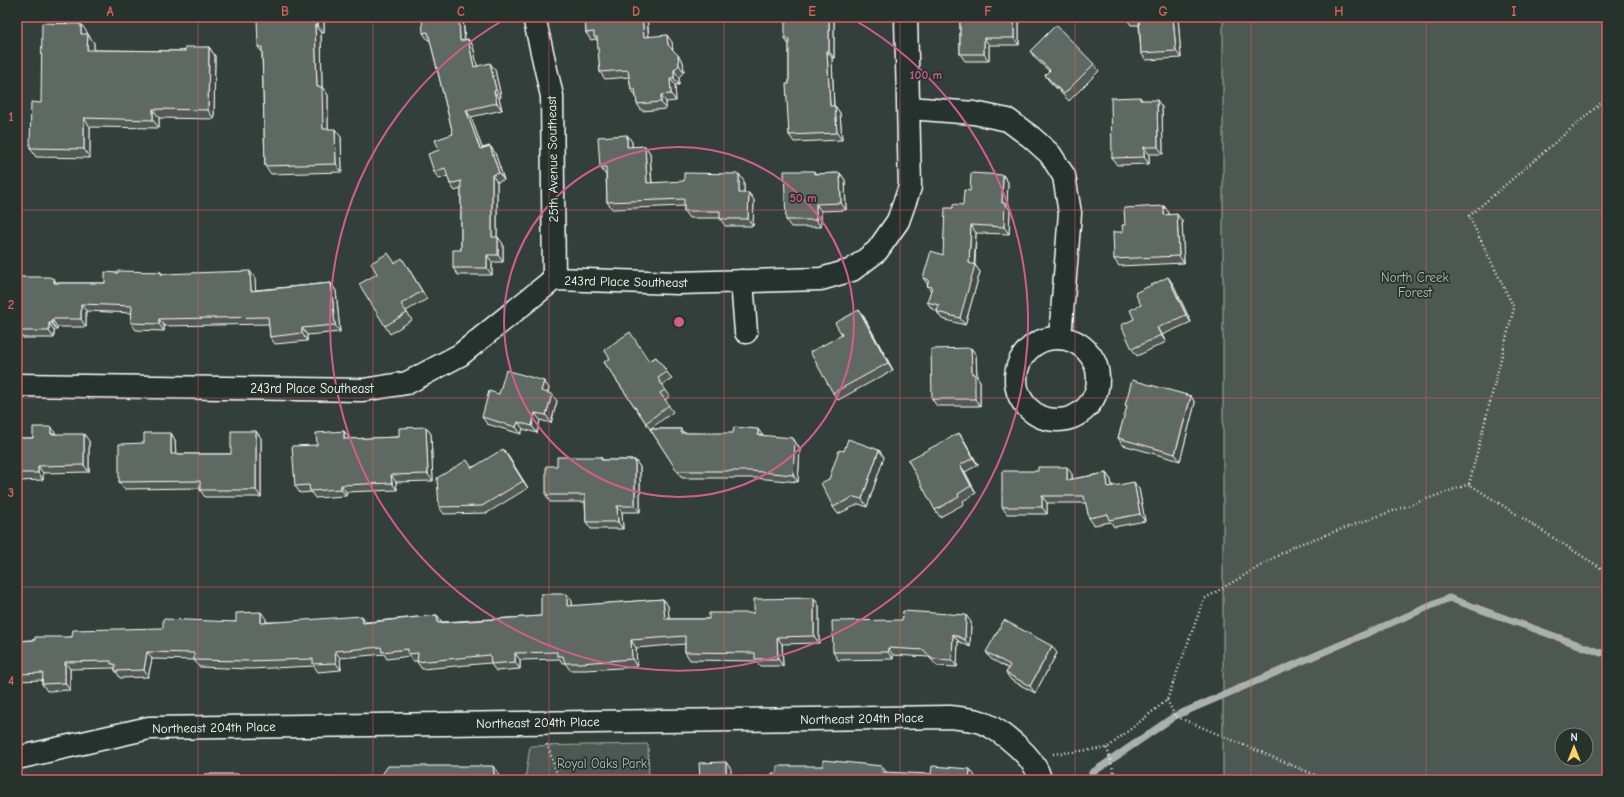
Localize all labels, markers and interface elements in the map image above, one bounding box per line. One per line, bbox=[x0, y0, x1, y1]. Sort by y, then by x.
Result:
text: A bbox=[106, 4, 114, 19]
text: B bbox=[281, 4, 289, 19]
text: C bbox=[457, 4, 465, 19]
text: D bbox=[632, 4, 640, 19]
text: E bbox=[808, 4, 816, 19]
text: F bbox=[984, 4, 992, 19]
text: G bbox=[1158, 4, 1168, 19]
text: H bbox=[1334, 4, 1344, 19]
text: I bbox=[1511, 4, 1517, 19]
text: 100 m bbox=[910, 68, 942, 82]
street label: 25th Avenue Southeast bbox=[544, 94, 561, 222]
text: 1 bbox=[8, 109, 14, 124]
text: 50 m bbox=[789, 191, 817, 205]
park label: North Creek Forest bbox=[1381, 270, 1450, 300]
street label: 243rd Place Southeast bbox=[564, 273, 689, 290]
text: 2 bbox=[8, 297, 14, 312]
centre of rings bbox=[672, 315, 686, 329]
street label: 243rd Place Southeast bbox=[250, 381, 375, 396]
text: 3 bbox=[8, 485, 14, 500]
text: 4 bbox=[8, 673, 14, 688]
street label: Northeast 204th Place bbox=[800, 710, 924, 727]
street label: Northeast 204th Place bbox=[476, 714, 600, 731]
street label: Northeast 204th Place bbox=[152, 719, 276, 736]
north arrow bbox=[1554, 727, 1594, 767]
text: N bbox=[1570, 731, 1578, 744]
park label: Royal Oaks Park bbox=[557, 756, 648, 771]

